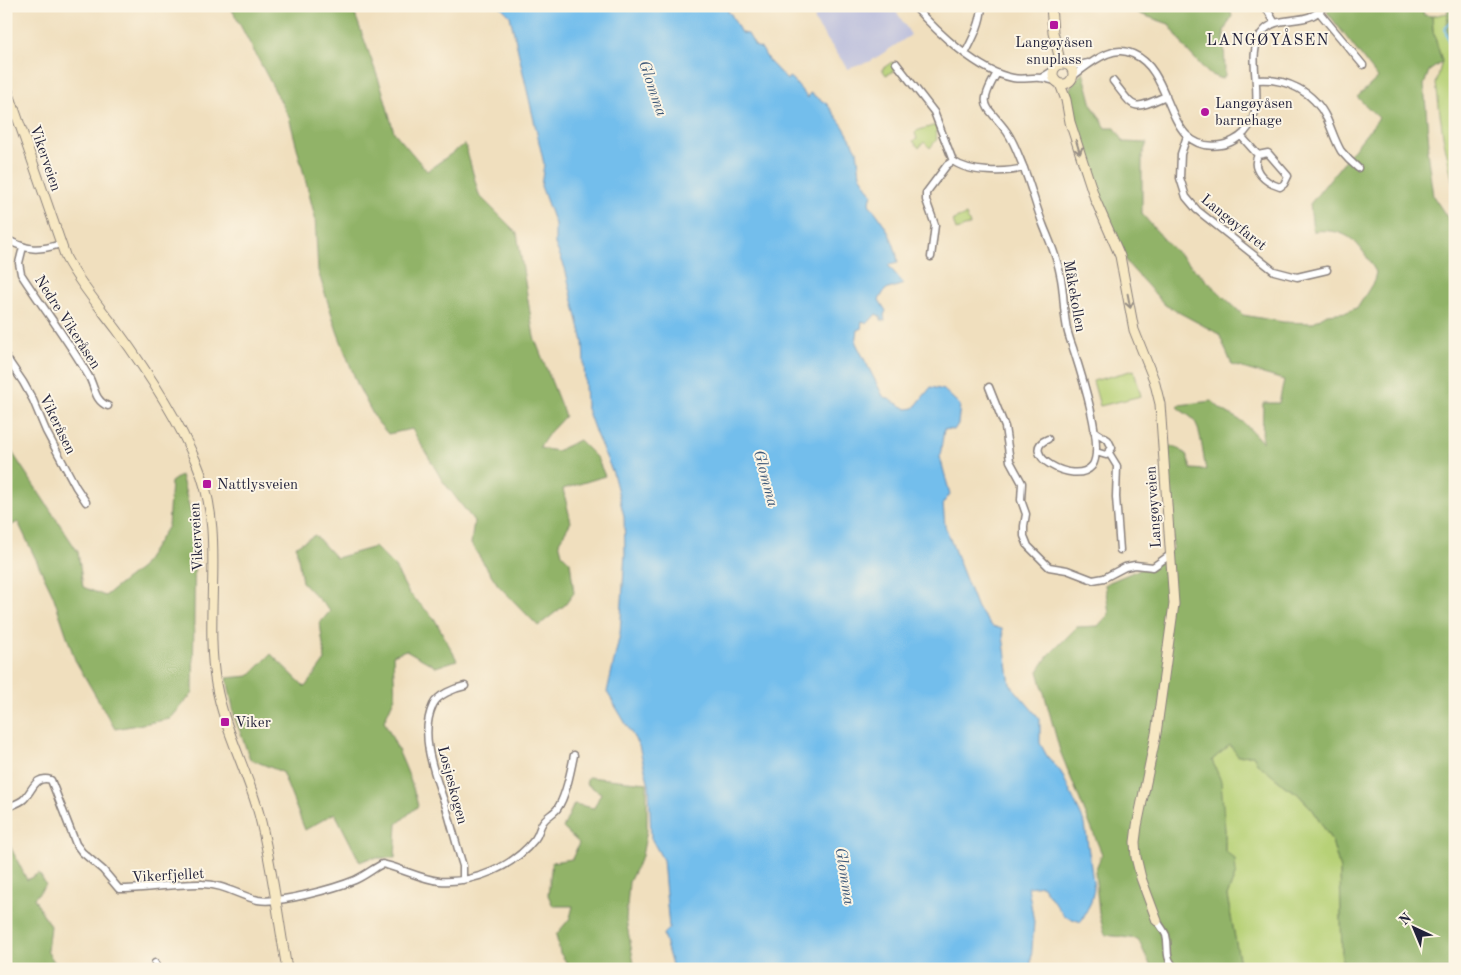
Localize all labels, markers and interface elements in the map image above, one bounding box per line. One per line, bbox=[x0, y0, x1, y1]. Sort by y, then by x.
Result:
marker: Langøyåsen snuplass bbox=[1048, 19, 1060, 31]
district label: LANGØYÅSEN bbox=[1206, 28, 1330, 49]
place label: Langøyåsen snuplass bbox=[1015, 36, 1093, 68]
water label: Glomma bbox=[635, 59, 669, 119]
place label: Langøyåsen barnehage bbox=[1215, 97, 1293, 129]
marker: Langøyåsen barnehage bbox=[1199, 106, 1211, 118]
street label: Vikerveien bbox=[26, 123, 63, 194]
one-way arrow bbox=[1073, 139, 1083, 155]
street label: Langøyfaret bbox=[1197, 192, 1269, 254]
street label: Måkekollen bbox=[1060, 259, 1087, 334]
street label: Nedre Vikeråsen bbox=[31, 273, 103, 372]
one-way arrow bbox=[1124, 293, 1134, 309]
street label: Vikeråsen bbox=[36, 392, 78, 457]
water label: Glomma bbox=[750, 448, 780, 509]
street label: Langøyveien bbox=[1144, 465, 1165, 548]
marker: Nattlysveien bbox=[201, 478, 213, 490]
place label: Nattlysveien bbox=[217, 478, 298, 493]
street label: Vikerveien bbox=[188, 502, 207, 572]
marker: Viker bbox=[219, 716, 231, 728]
place label: Viker bbox=[235, 716, 271, 731]
street label: Losjeskogen bbox=[434, 745, 469, 826]
water label: Glomma bbox=[832, 846, 857, 907]
street label: Vikerfjellet bbox=[131, 867, 205, 886]
north arrow bbox=[1388, 902, 1438, 952]
text: N bbox=[1397, 910, 1415, 928]

